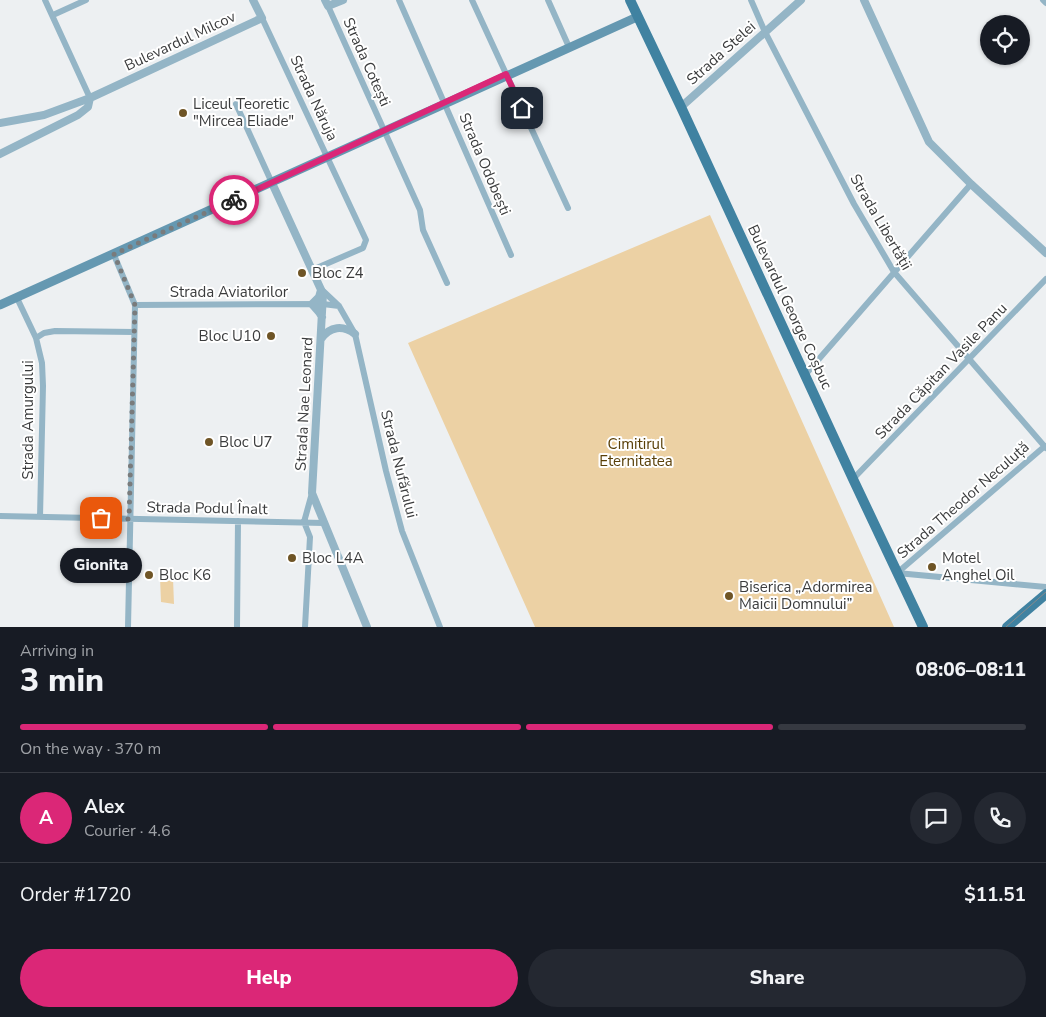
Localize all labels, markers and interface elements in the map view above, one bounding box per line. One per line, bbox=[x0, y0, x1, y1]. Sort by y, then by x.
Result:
street label: Bulevardul Milcov bbox=[121, 6, 239, 76]
street label: Strada Cotești bbox=[339, 14, 395, 110]
map controls bbox=[980, 15, 1030, 65]
button: locate bbox=[980, 15, 1030, 65]
street label: Strada Stelei bbox=[682, 17, 760, 89]
street label: Strada Năruja bbox=[285, 52, 343, 144]
pin bbox=[501, 87, 543, 129]
place label: Liceul Teoretic "Mircea Eliade" bbox=[193, 94, 294, 131]
icon: home bbox=[508, 94, 536, 122]
marker: Liceul Teoretic "Mircea Eliade" bbox=[177, 107, 189, 119]
street label: Strada Odobești bbox=[454, 110, 516, 218]
street label: Strada Libertății bbox=[845, 170, 917, 274]
courier bbox=[209, 175, 259, 225]
icon: bike bbox=[220, 186, 248, 214]
street label: Bulevardul George Coșbuc bbox=[743, 221, 837, 393]
place label: Bloc Z4 bbox=[312, 263, 363, 283]
marker: Bloc Z4 bbox=[296, 267, 308, 279]
street label: Strada Aviatorilor bbox=[170, 282, 289, 302]
street label: Strada Căpitan Vasile Panu bbox=[871, 299, 1011, 443]
place label: Bloc U10 bbox=[198, 326, 261, 346]
marker: Bloc U10 bbox=[265, 330, 277, 342]
street label: Strada Nae Leonard bbox=[291, 337, 317, 471]
street label: Strada Amurgului bbox=[18, 360, 38, 480]
street label: Strada Nufărului bbox=[376, 408, 422, 520]
place label: Bloc U7 bbox=[219, 432, 273, 452]
park label: Cimitirul Eternitatea bbox=[599, 434, 673, 471]
marker: Bloc U7 bbox=[203, 436, 215, 448]
street label: Strada Theodor Neculuță bbox=[893, 437, 1033, 563]
pin bbox=[80, 497, 122, 539]
street label: Strada Podul Înalt bbox=[146, 497, 268, 519]
icon: bag bbox=[87, 504, 115, 532]
callout: Gionita bbox=[60, 548, 142, 583]
place label: Bloc L4A bbox=[302, 548, 364, 568]
place label: Motel Anghel Oil bbox=[942, 548, 1015, 585]
marker: Bloc L4A bbox=[286, 552, 298, 564]
text: Gionita bbox=[74, 554, 128, 576]
marker: Motel Anghel Oil bbox=[926, 561, 938, 573]
place label: Bloc K6 bbox=[159, 565, 211, 585]
marker: Bloc K6 bbox=[143, 569, 155, 581]
place label: Biserica „Adormirea Maicii Domnului” bbox=[739, 577, 872, 614]
marker: Biserica „Adormirea Maicii Domnului” bbox=[723, 590, 735, 602]
text: Arriving in bbox=[20, 640, 94, 662]
text: 08:06–08:11 bbox=[915, 657, 1026, 683]
text: 3 min bbox=[20, 659, 104, 702]
text: On the way · 370 m bbox=[20, 738, 161, 760]
button: chat bbox=[910, 792, 962, 844]
button: phone bbox=[974, 792, 1026, 844]
text: Alex bbox=[84, 794, 125, 820]
text: A bbox=[39, 805, 53, 831]
text: Courier · 4.6 bbox=[84, 820, 170, 842]
text: Order #1720 bbox=[20, 882, 131, 908]
text: $11.51 bbox=[964, 882, 1026, 908]
button: Help bbox=[20, 949, 518, 1007]
button: Share bbox=[528, 949, 1026, 1007]

